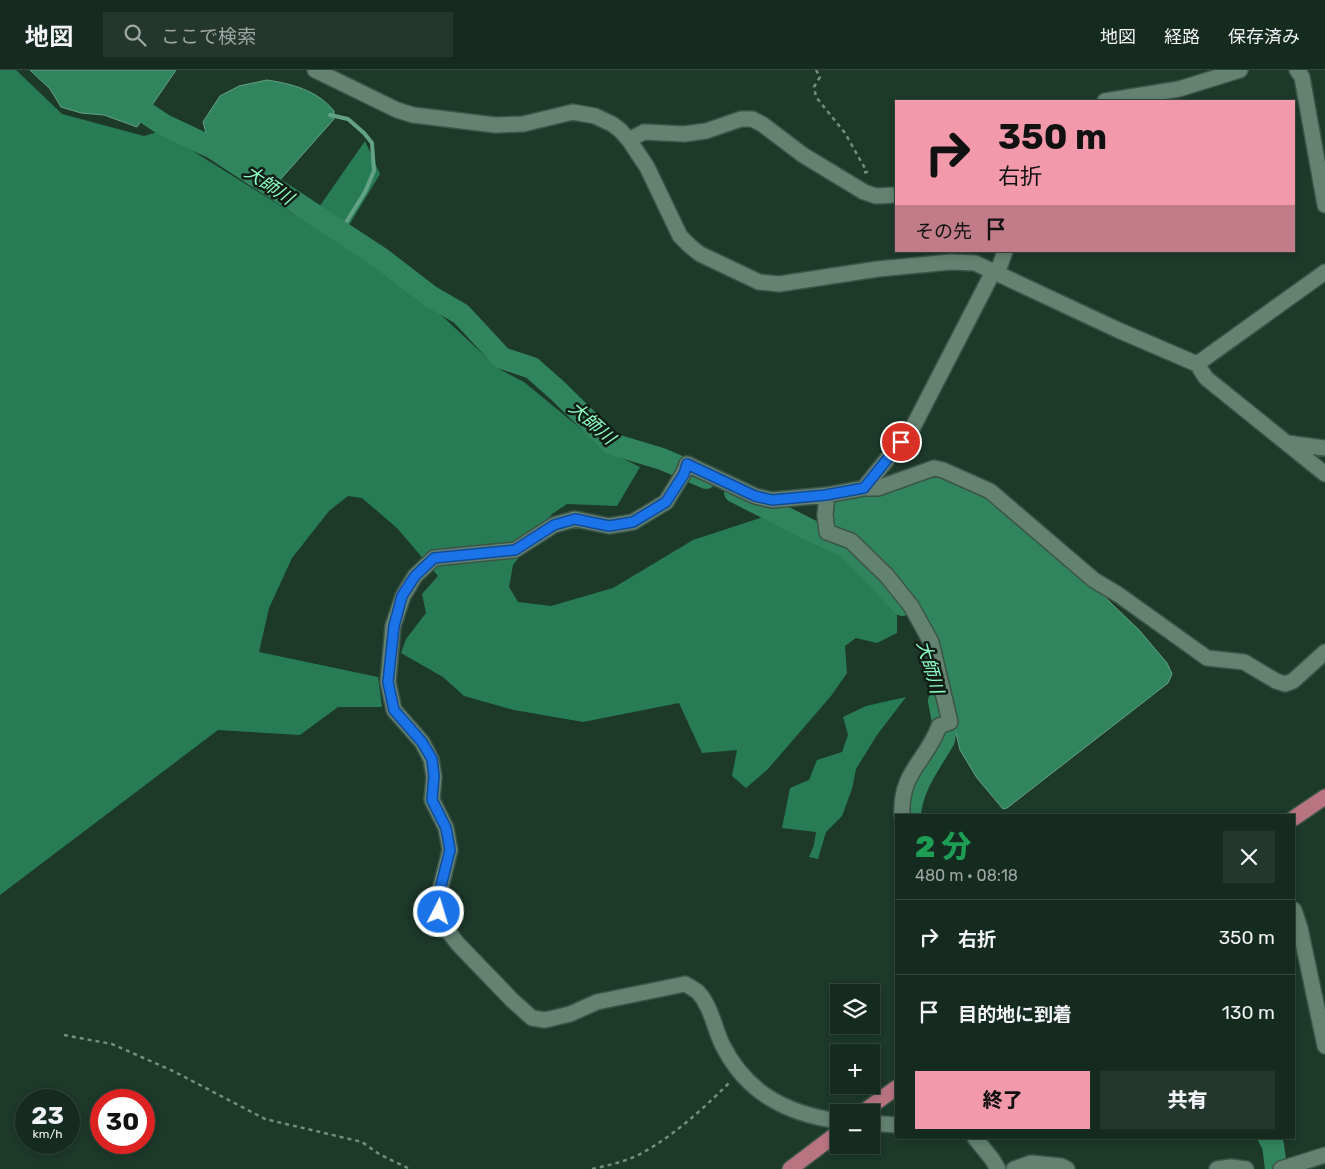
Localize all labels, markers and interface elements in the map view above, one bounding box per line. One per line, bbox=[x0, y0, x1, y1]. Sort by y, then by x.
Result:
search box bbox=[103, 12, 453, 57]
icon: search bbox=[121, 21, 149, 49]
text: 地図 bbox=[25, 23, 73, 51]
text: ここで検索 bbox=[161, 25, 256, 48]
text: 地図 bbox=[1100, 26, 1136, 48]
text: 経路 bbox=[1164, 26, 1200, 48]
text: 保存済み bbox=[1228, 26, 1300, 48]
text: 350 m bbox=[998, 116, 1107, 158]
icon: right bbox=[915, 120, 980, 185]
water label: 大師川 bbox=[240, 161, 299, 210]
text: 右折 bbox=[998, 163, 1042, 190]
icon: arrive bbox=[982, 215, 1010, 243]
text: その先 bbox=[915, 220, 972, 243]
water label: 大師川 bbox=[564, 397, 621, 450]
pin bbox=[880, 421, 922, 463]
icon: arrive bbox=[887, 428, 915, 456]
water label: 大師川 bbox=[912, 638, 949, 698]
text: 2 分 bbox=[915, 829, 971, 865]
button: close bbox=[1223, 831, 1275, 883]
text: 480 m · 08:18 bbox=[915, 866, 1018, 885]
position arrow bbox=[412, 885, 464, 937]
icon: right bbox=[915, 923, 943, 951]
text: 350 m bbox=[1219, 926, 1275, 949]
text: 右折 bbox=[958, 928, 996, 951]
map controls bbox=[830, 984, 880, 1154]
button: layers bbox=[830, 984, 880, 1034]
icon: arrive bbox=[915, 998, 943, 1026]
text: 130 m bbox=[1222, 1001, 1275, 1024]
text: 目的地に到着 bbox=[958, 1003, 1072, 1026]
button: + bbox=[830, 1044, 880, 1094]
button: 終了 bbox=[915, 1071, 1090, 1129]
button: 共有 bbox=[1100, 1071, 1275, 1129]
speed limit sign: 30 bbox=[90, 1089, 155, 1154]
text: 23 bbox=[31, 1101, 64, 1130]
button: − bbox=[830, 1104, 880, 1154]
text: km/h bbox=[33, 1127, 62, 1141]

